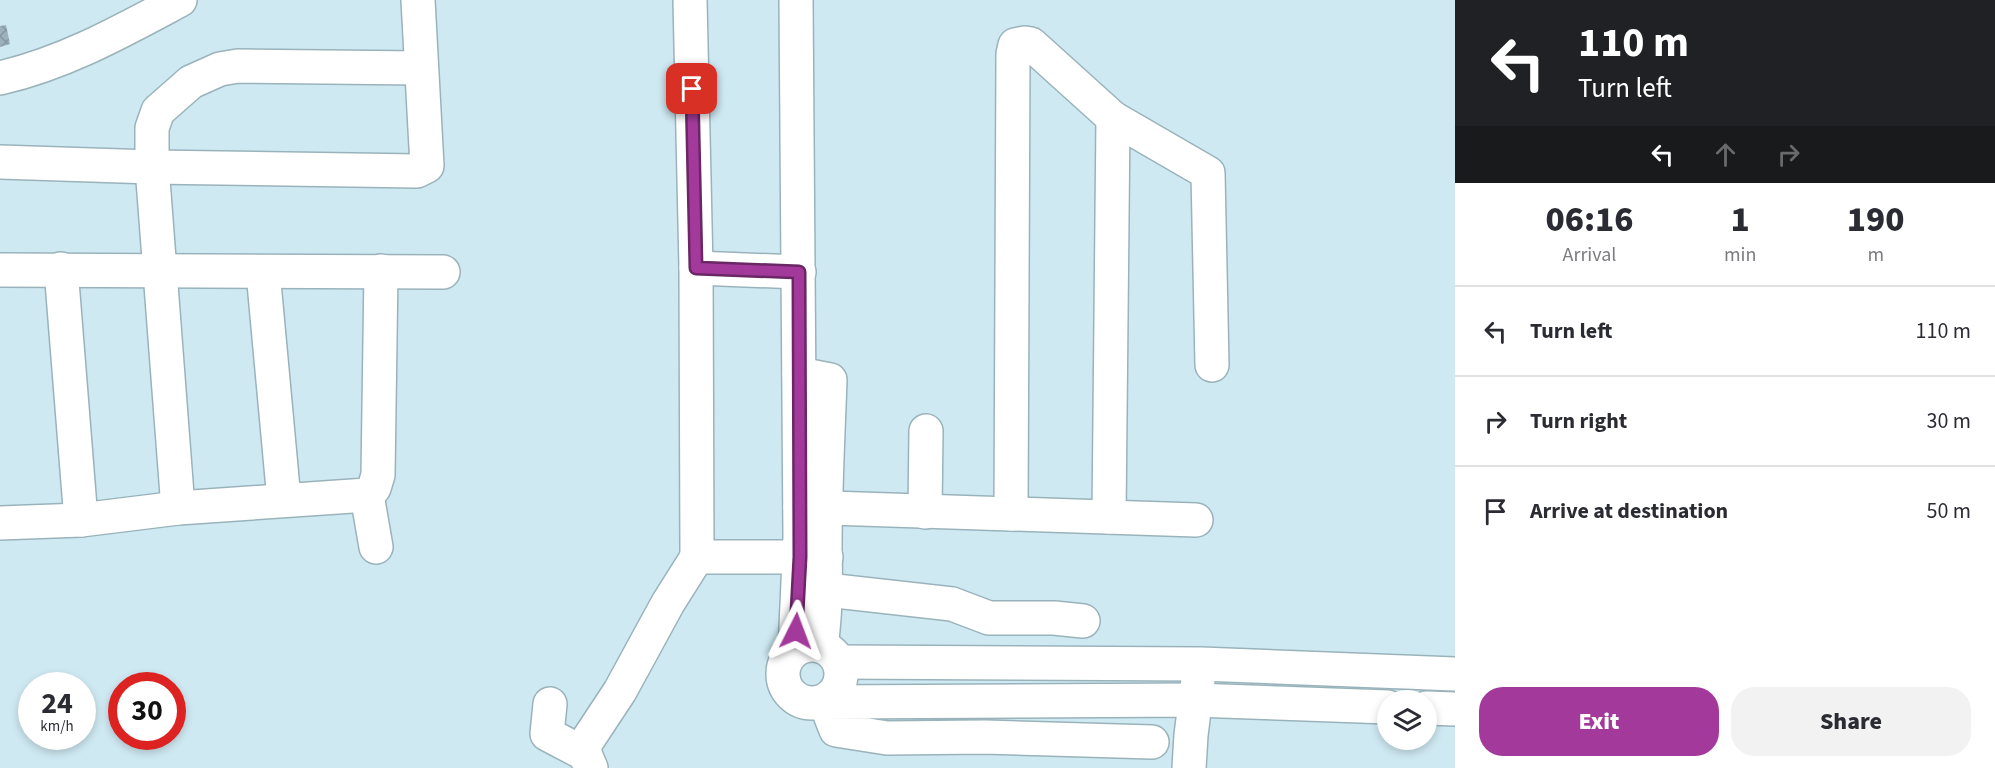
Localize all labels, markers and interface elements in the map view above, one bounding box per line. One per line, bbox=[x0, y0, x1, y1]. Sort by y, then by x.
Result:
text: 110 m bbox=[1578, 13, 1689, 73]
icon: left bbox=[1479, 24, 1557, 102]
pin bbox=[666, 63, 717, 114]
text: Turn left bbox=[1578, 69, 1672, 108]
icon: arrive bbox=[675, 72, 708, 105]
icon: left bbox=[1646, 138, 1679, 171]
icon: ahead bbox=[1709, 138, 1742, 171]
icon: right bbox=[1772, 138, 1805, 171]
text: 06:16 bbox=[1545, 194, 1634, 245]
text: 1 bbox=[1731, 194, 1750, 245]
text: 190 bbox=[1847, 194, 1905, 245]
text: Arrival bbox=[1563, 241, 1616, 269]
text: min bbox=[1724, 241, 1756, 269]
text: m bbox=[1867, 241, 1884, 269]
icon: left bbox=[1479, 315, 1512, 348]
text: Turn left bbox=[1530, 315, 1612, 347]
text: 110 m bbox=[1916, 315, 1971, 347]
icon: right bbox=[1479, 405, 1512, 438]
text: Turn right bbox=[1530, 405, 1627, 437]
text: 30 m bbox=[1926, 405, 1971, 437]
icon: arrive bbox=[1479, 495, 1512, 528]
text: Arrive at destination bbox=[1530, 495, 1728, 527]
text: 50 m bbox=[1926, 495, 1971, 527]
position arrow bbox=[764, 599, 828, 663]
speed limit sign: 30 bbox=[108, 672, 186, 750]
text: 24 bbox=[41, 682, 73, 725]
button: Exit bbox=[1479, 687, 1719, 756]
button: Share bbox=[1731, 687, 1971, 756]
map controls bbox=[1377, 690, 1437, 750]
button: layers bbox=[1377, 690, 1437, 750]
text: km/h bbox=[40, 716, 74, 737]

